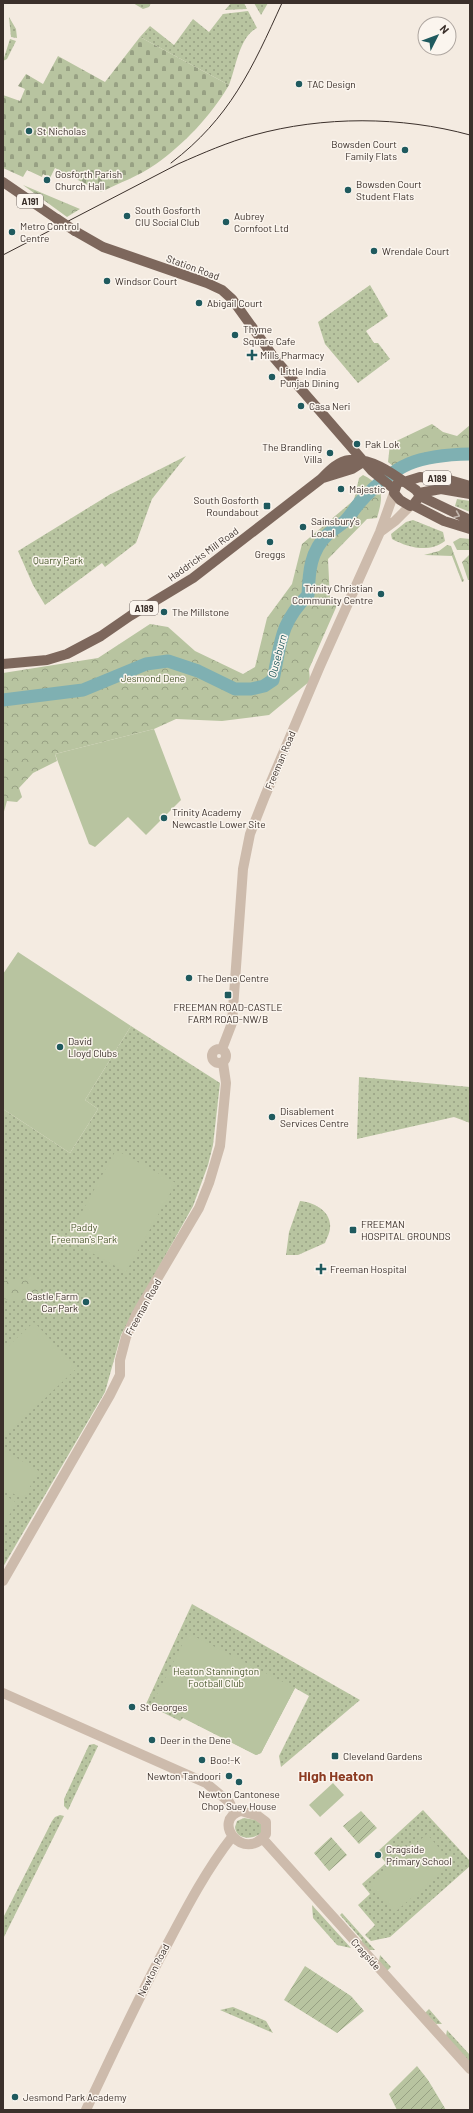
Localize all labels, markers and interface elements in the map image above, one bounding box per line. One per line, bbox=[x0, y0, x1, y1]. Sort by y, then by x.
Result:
north arrow bbox=[417, 16, 457, 56]
text: N bbox=[438, 22, 452, 36]
place label: TAC Design bbox=[307, 78, 356, 90]
marker: TAC Design bbox=[294, 79, 304, 89]
place label: St Nicholas bbox=[37, 125, 86, 137]
marker: St Nicholas bbox=[24, 126, 34, 136]
place label: Bowsden Court Family Flats bbox=[331, 138, 397, 162]
marker: Bowsden Court Family Flats bbox=[400, 145, 410, 155]
place label: Gosforth Parish Church Hall bbox=[55, 168, 122, 192]
marker: Gosforth Parish Church Hall bbox=[42, 175, 52, 185]
place label: Bowsden Court Student Flats bbox=[356, 178, 422, 202]
marker: Bowsden Court Student Flats bbox=[343, 185, 353, 195]
road number: A191 bbox=[17, 194, 43, 208]
place label: South Gosforth CIU Social Club bbox=[135, 204, 200, 228]
place label: Aubrey Cornfoot Ltd bbox=[234, 210, 289, 234]
marker: South Gosforth CIU Social Club bbox=[122, 211, 132, 221]
marker: Aubrey Cornfoot Ltd bbox=[221, 217, 231, 227]
place label: Metro Control Centre bbox=[20, 220, 79, 244]
marker: Metro Control Centre bbox=[7, 227, 17, 237]
place label: Wrendale Court bbox=[382, 245, 450, 257]
marker: Wrendale Court bbox=[369, 246, 379, 256]
street label: Station Road bbox=[165, 252, 221, 282]
place label: Windsor Court bbox=[115, 275, 178, 287]
marker: Windsor Court bbox=[102, 276, 112, 286]
place label: Abigail Court bbox=[207, 297, 263, 309]
marker: Abigail Court bbox=[194, 298, 204, 308]
place label: Thyme Square Cafe bbox=[243, 323, 295, 347]
marker: Thyme Square Cafe bbox=[230, 330, 240, 340]
place label: Mills Pharmacy bbox=[260, 349, 325, 361]
marker: Mills Pharmacy bbox=[247, 350, 257, 360]
place label: Little India Punjab Dining bbox=[280, 365, 339, 389]
marker: Little India Punjab Dining bbox=[267, 372, 277, 382]
place label: Casa Neri bbox=[309, 400, 350, 412]
marker: Casa Neri bbox=[296, 401, 306, 411]
place label: Pak Lok bbox=[365, 438, 399, 450]
marker: Pak Lok bbox=[352, 439, 362, 449]
place label: The Brandling Villa bbox=[262, 441, 322, 465]
marker: The Brandling Villa bbox=[325, 448, 335, 458]
road number: A189 bbox=[423, 471, 451, 485]
place label: Majestic bbox=[349, 483, 385, 495]
marker: Majestic bbox=[336, 484, 346, 494]
place label: South Gosforth Roundabout bbox=[194, 494, 259, 518]
marker: South Gosforth Roundabout bbox=[262, 501, 272, 511]
one-way arrow bbox=[454, 510, 461, 518]
place label: Sainsbury's Local bbox=[311, 515, 360, 539]
marker: Sainsbury's Local bbox=[298, 522, 308, 532]
street label: Haddricks Mill Road bbox=[165, 524, 241, 584]
marker: Greggs bbox=[265, 537, 275, 547]
place label: Greggs bbox=[255, 548, 285, 560]
park label: Quarry Park bbox=[33, 554, 83, 566]
place label: Trinity Christian Community Centre bbox=[292, 582, 373, 606]
marker: Trinity Christian Community Centre bbox=[376, 589, 386, 599]
road number: A189 bbox=[130, 601, 158, 615]
place label: The Millstone bbox=[172, 606, 229, 618]
marker: The Millstone bbox=[159, 607, 169, 617]
water label: Ouseburn bbox=[265, 633, 289, 679]
park label: Jesmond Dene bbox=[121, 672, 185, 684]
street label: Freeman Road bbox=[262, 729, 298, 791]
place label: Trinity Academy Newcastle Lower Site bbox=[172, 806, 266, 830]
marker: Trinity Academy Newcastle Lower Site bbox=[159, 813, 169, 823]
place label: The Dene Centre bbox=[197, 972, 269, 984]
marker: The Dene Centre bbox=[184, 973, 194, 983]
marker: FREEMAN ROAD-CASTLE FARM ROAD-NW/B bbox=[223, 990, 233, 1000]
place label: FREEMAN ROAD-CASTLE FARM ROAD-NW/B bbox=[173, 1001, 283, 1025]
place label: David Lloyd Clubs bbox=[68, 1035, 117, 1059]
marker: David Lloyd Clubs bbox=[55, 1042, 65, 1052]
place label: Disablement Services Centre bbox=[280, 1105, 349, 1129]
marker: Disablement Services Centre bbox=[267, 1112, 277, 1122]
place label: FREEMAN HOSPITAL GROUNDS bbox=[361, 1218, 451, 1242]
park label: Paddy Freeman's Park bbox=[51, 1221, 117, 1245]
marker: FREEMAN HOSPITAL GROUNDS bbox=[348, 1225, 358, 1235]
marker: Freeman Hospital bbox=[315, 1263, 327, 1275]
place label: Freeman Hospital bbox=[330, 1263, 407, 1275]
street label: Freeman Road bbox=[123, 1277, 163, 1337]
place label: Castle Farm Car Park bbox=[26, 1290, 78, 1314]
marker: Castle Farm Car Park bbox=[81, 1297, 91, 1307]
park label: Heaton Stannington Football Club bbox=[173, 1665, 259, 1689]
place label: St Georges bbox=[140, 1701, 187, 1713]
marker: St Georges bbox=[127, 1702, 137, 1712]
place label: Deer in the Dene bbox=[160, 1734, 231, 1746]
marker: Deer in the Dene bbox=[147, 1735, 157, 1745]
place label: Cleveland Gardens bbox=[343, 1750, 423, 1762]
marker: Cleveland Gardens bbox=[330, 1751, 340, 1761]
place label: Boo!-K bbox=[210, 1754, 240, 1766]
marker: Boo!-K bbox=[197, 1755, 207, 1765]
district label: High Heaton bbox=[299, 1767, 373, 1784]
place label: Newton Tandoori bbox=[147, 1770, 221, 1782]
marker: Newton Tandoori bbox=[224, 1771, 234, 1781]
marker: Newton Cantonese Chop Suey House bbox=[234, 1777, 244, 1787]
place label: Newton Cantonese Chop Suey House bbox=[198, 1788, 280, 1812]
place label: Cragside Primary School bbox=[386, 1843, 452, 1867]
marker: Cragside Primary School bbox=[373, 1850, 383, 1860]
street label: Cragside bbox=[349, 1936, 383, 1972]
street label: Newton Road bbox=[135, 1942, 171, 1998]
place label: Jesmond Park Academy bbox=[23, 2091, 127, 2103]
marker: Jesmond Park Academy bbox=[10, 2092, 20, 2102]

